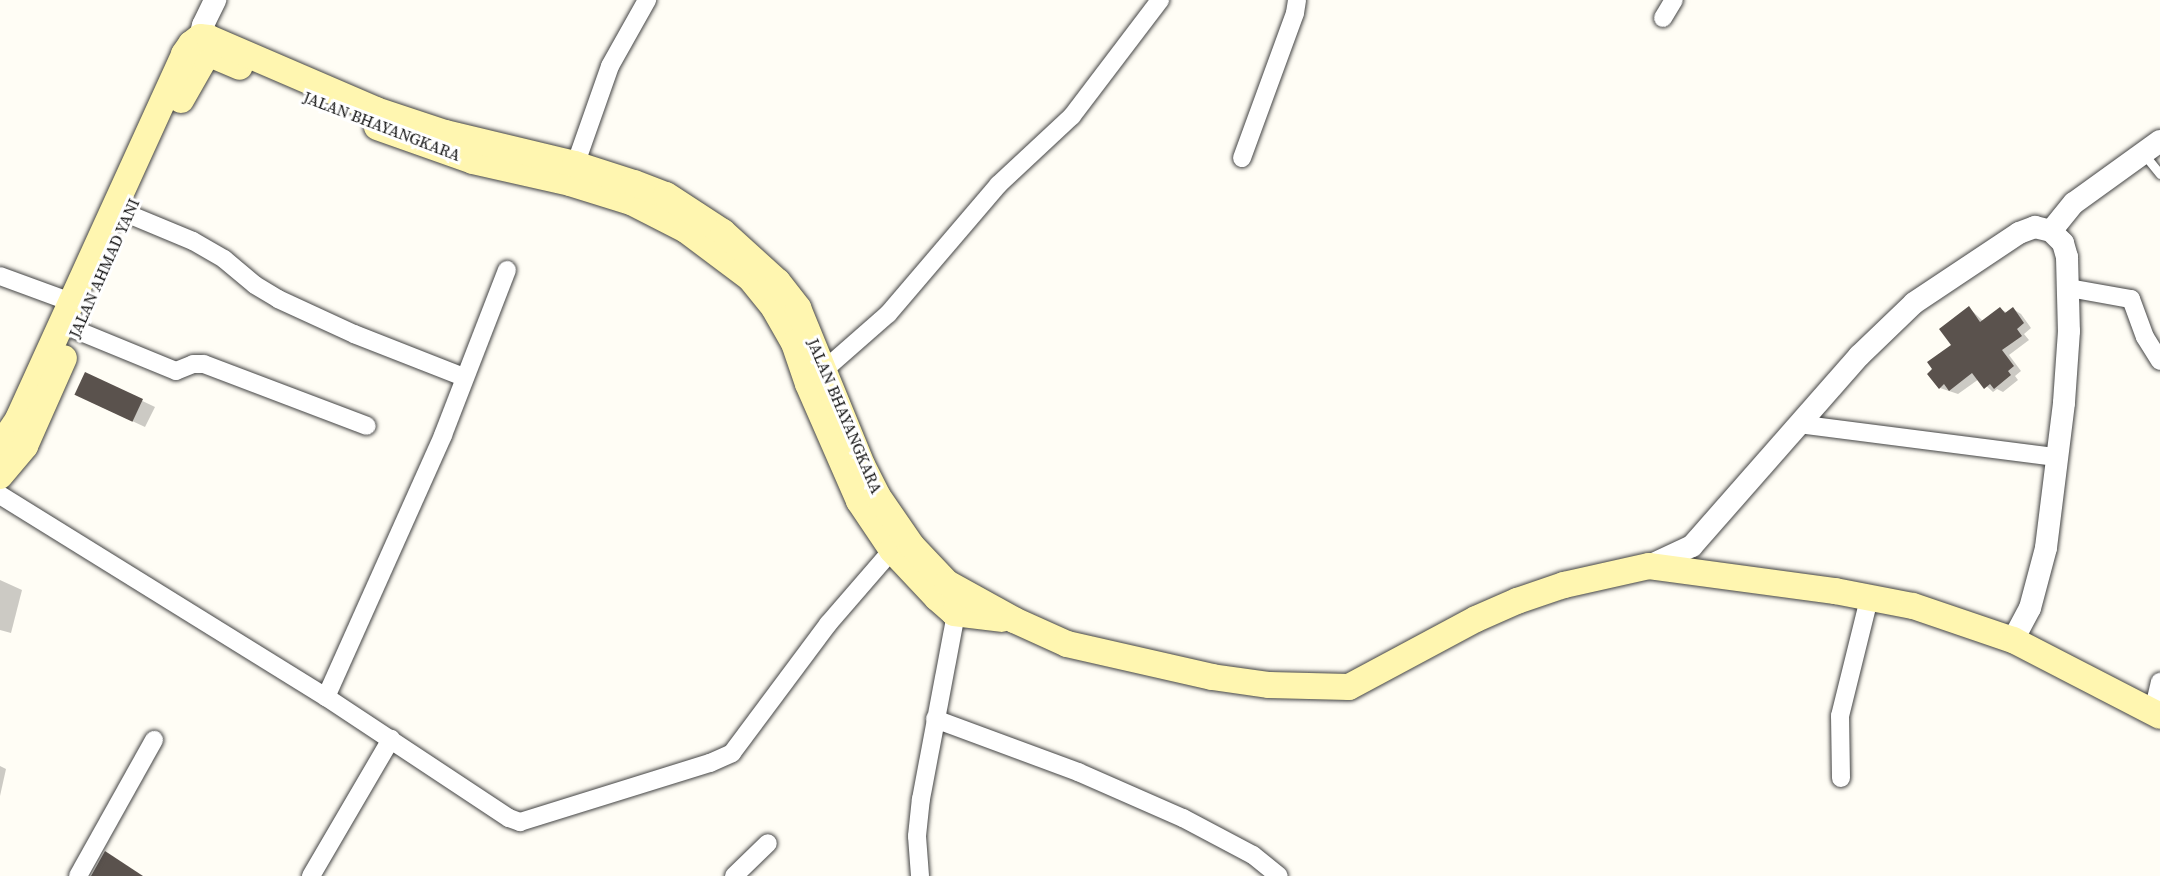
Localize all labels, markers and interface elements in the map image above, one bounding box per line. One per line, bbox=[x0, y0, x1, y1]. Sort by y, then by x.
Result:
street label: JALAN BHAYANGKARA bbox=[301, 87, 463, 165]
street label: JALAN AHMAD YANI bbox=[65, 195, 143, 341]
street label: JALAN BHAYANGKARA bbox=[804, 336, 886, 496]

